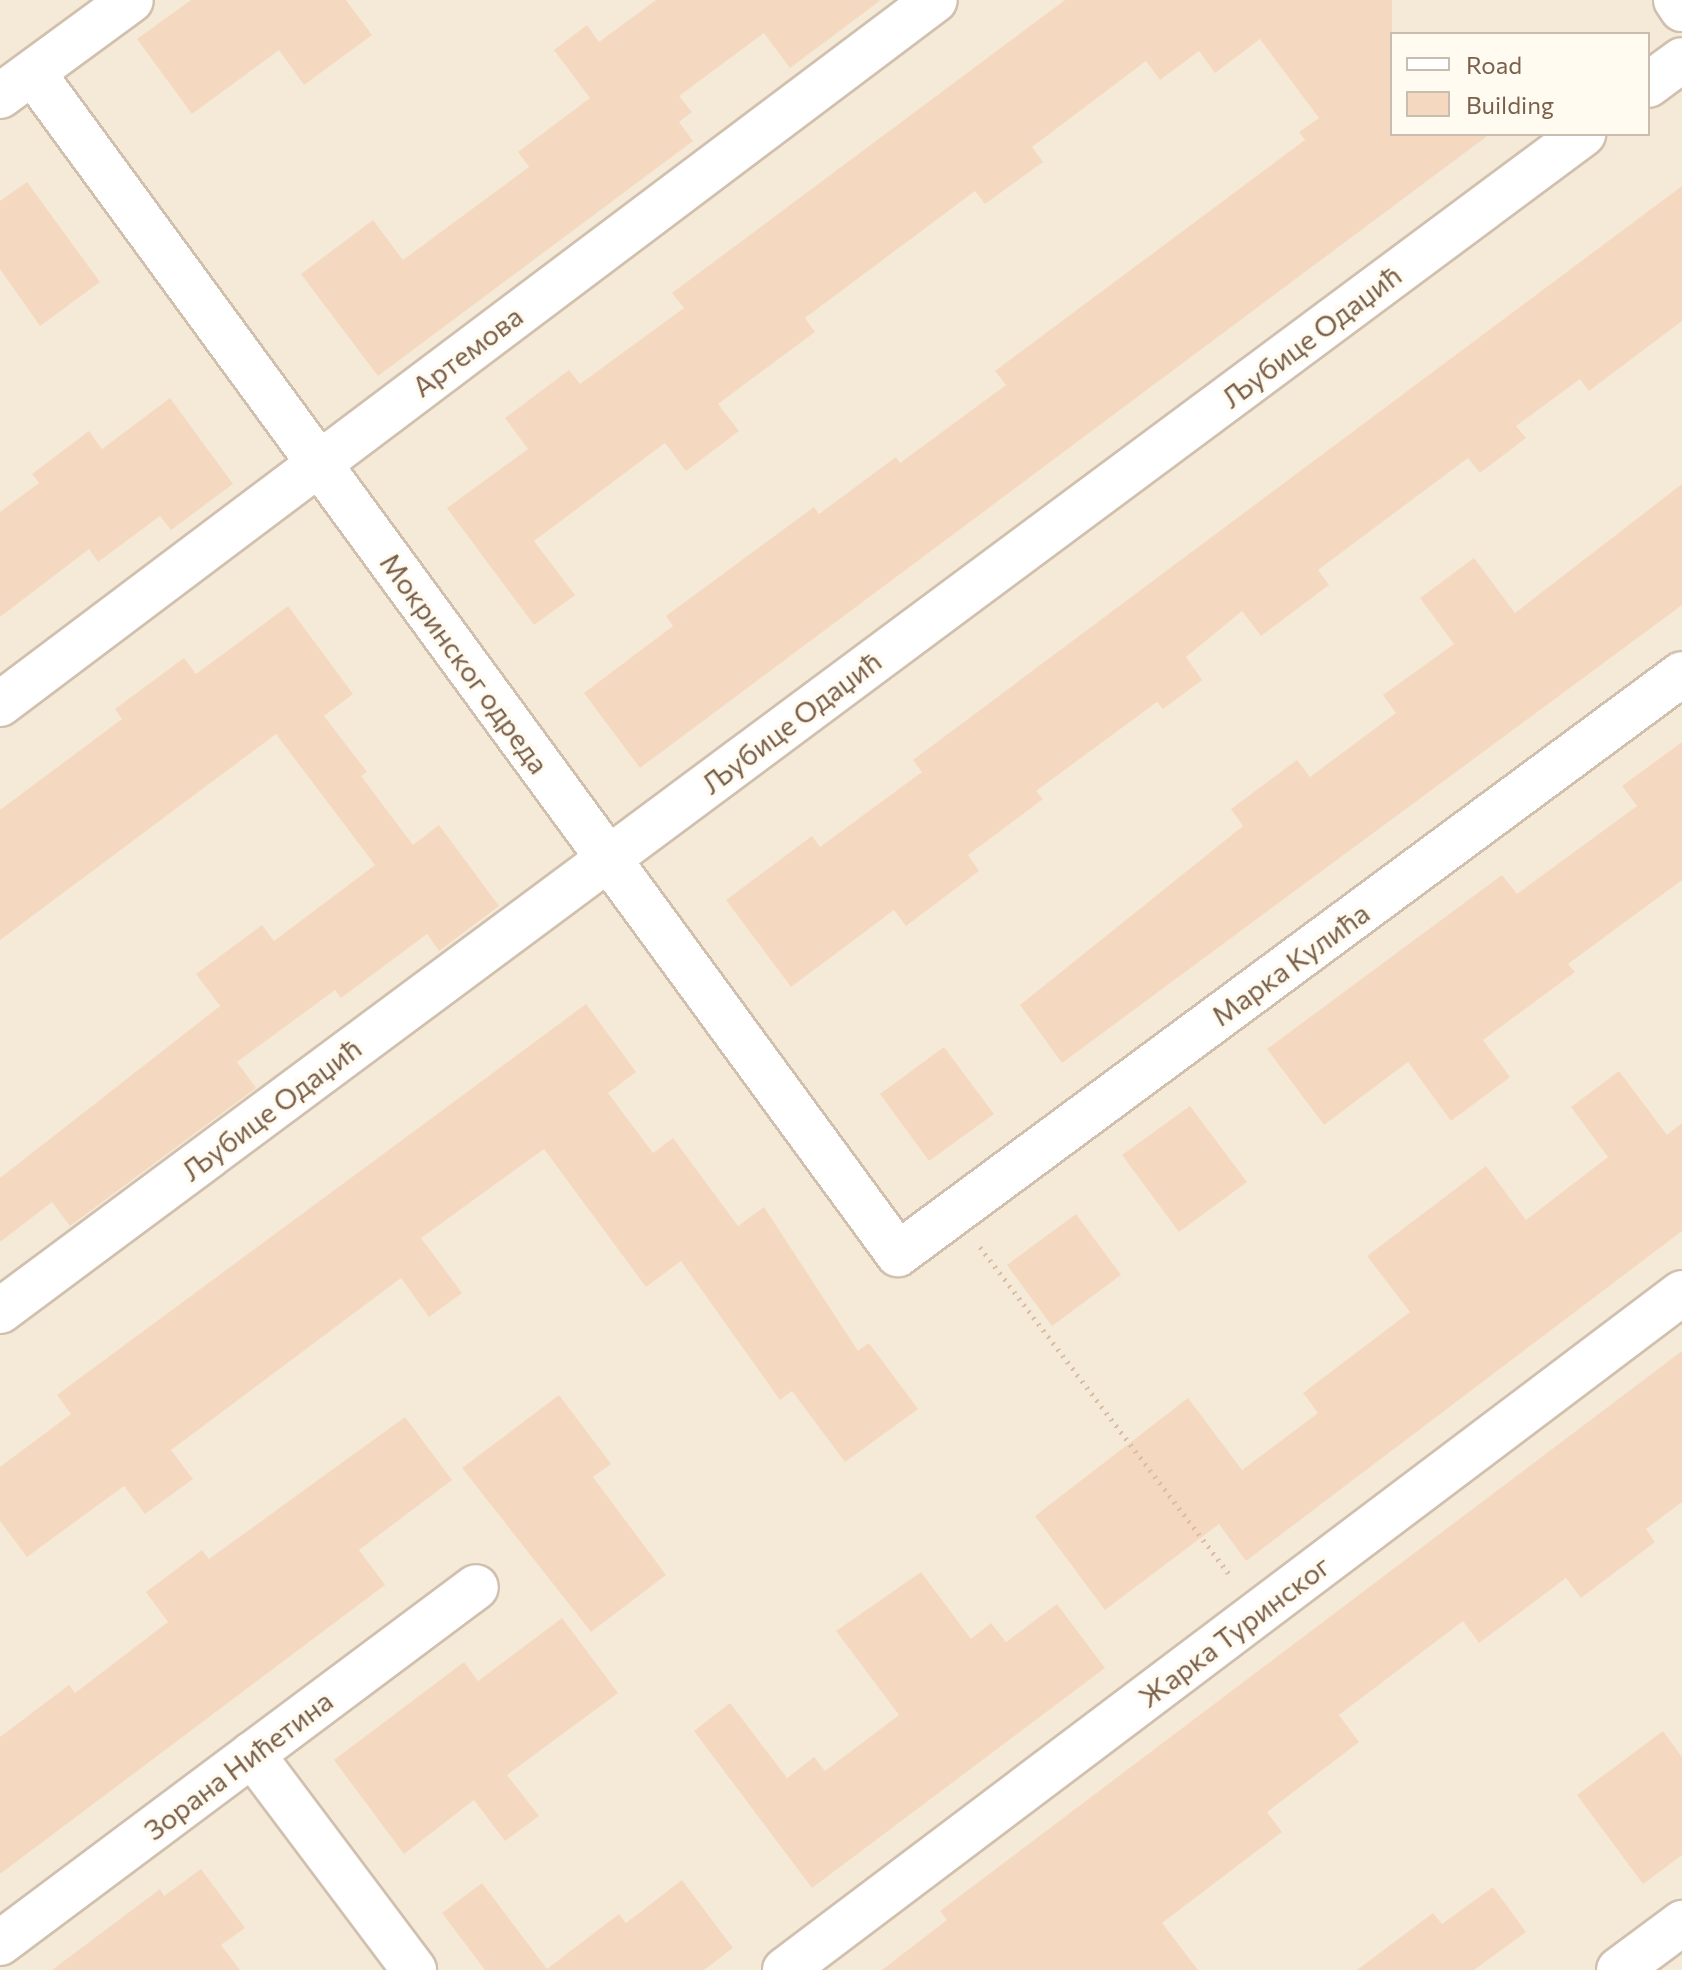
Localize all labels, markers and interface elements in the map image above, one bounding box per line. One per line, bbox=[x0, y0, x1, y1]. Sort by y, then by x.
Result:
legend bbox=[1390, 32, 1650, 136]
text: Road bbox=[1466, 50, 1522, 79]
text: Building bbox=[1466, 90, 1554, 119]
street label: Љубице Одаџић bbox=[1215, 258, 1407, 414]
street label: Артемова bbox=[405, 299, 529, 403]
street label: Мокринског одреда bbox=[374, 546, 556, 780]
street label: Љубице Одаџић bbox=[695, 644, 887, 800]
street label: Марка Кулића bbox=[1205, 896, 1375, 1032]
street label: Љубице Одаџић bbox=[175, 1031, 367, 1187]
street label: Жарка Туринског bbox=[1132, 1548, 1336, 1714]
street label: Зорана Нићетина bbox=[137, 1683, 339, 1847]

